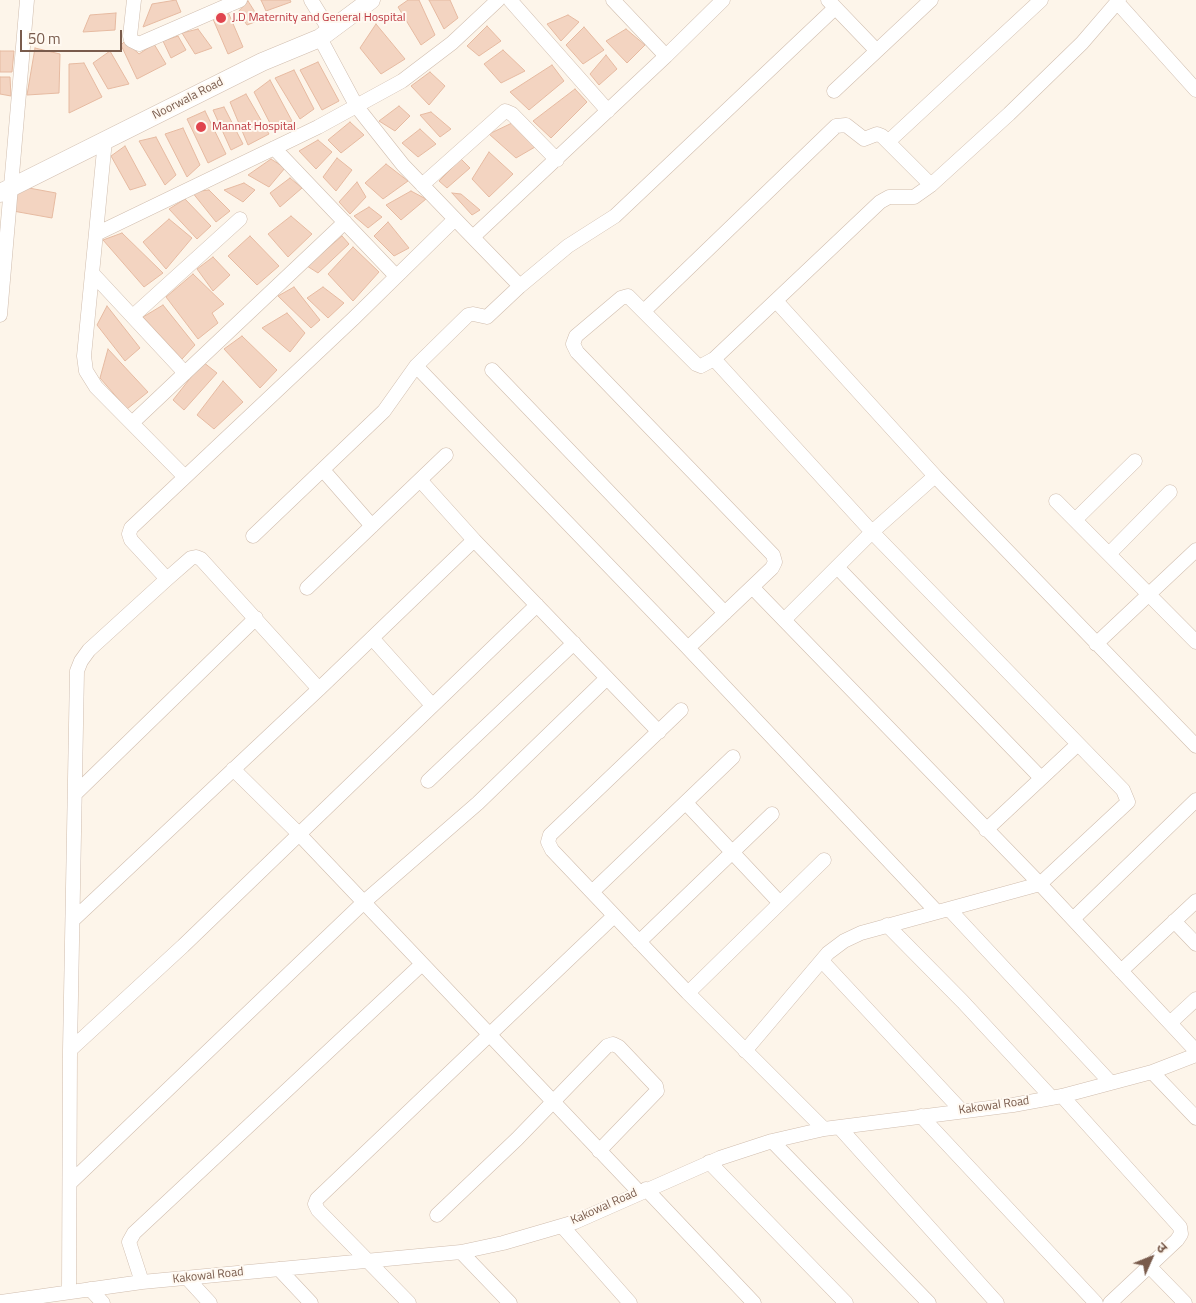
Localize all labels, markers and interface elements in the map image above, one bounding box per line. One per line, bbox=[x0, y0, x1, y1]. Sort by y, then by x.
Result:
marker: J.D Maternity and General Hospital bbox=[214, 11, 228, 25]
place label: J.D Maternity and General Hospital bbox=[232, 11, 406, 25]
scale bar bbox=[22, 20, 125, 52]
text: 50 m bbox=[28, 27, 61, 50]
street label: Noorwala Road bbox=[150, 75, 226, 123]
marker: Mannat Hospital bbox=[194, 120, 208, 134]
place label: Mannat Hospital bbox=[212, 120, 296, 134]
street label: Kakowal Road bbox=[958, 1094, 1030, 1118]
street label: Kakowal Road bbox=[569, 1186, 639, 1228]
north arrow bbox=[1126, 1233, 1176, 1283]
text: उ bbox=[1152, 1237, 1173, 1257]
street label: Kakowal Road bbox=[172, 1265, 244, 1287]

